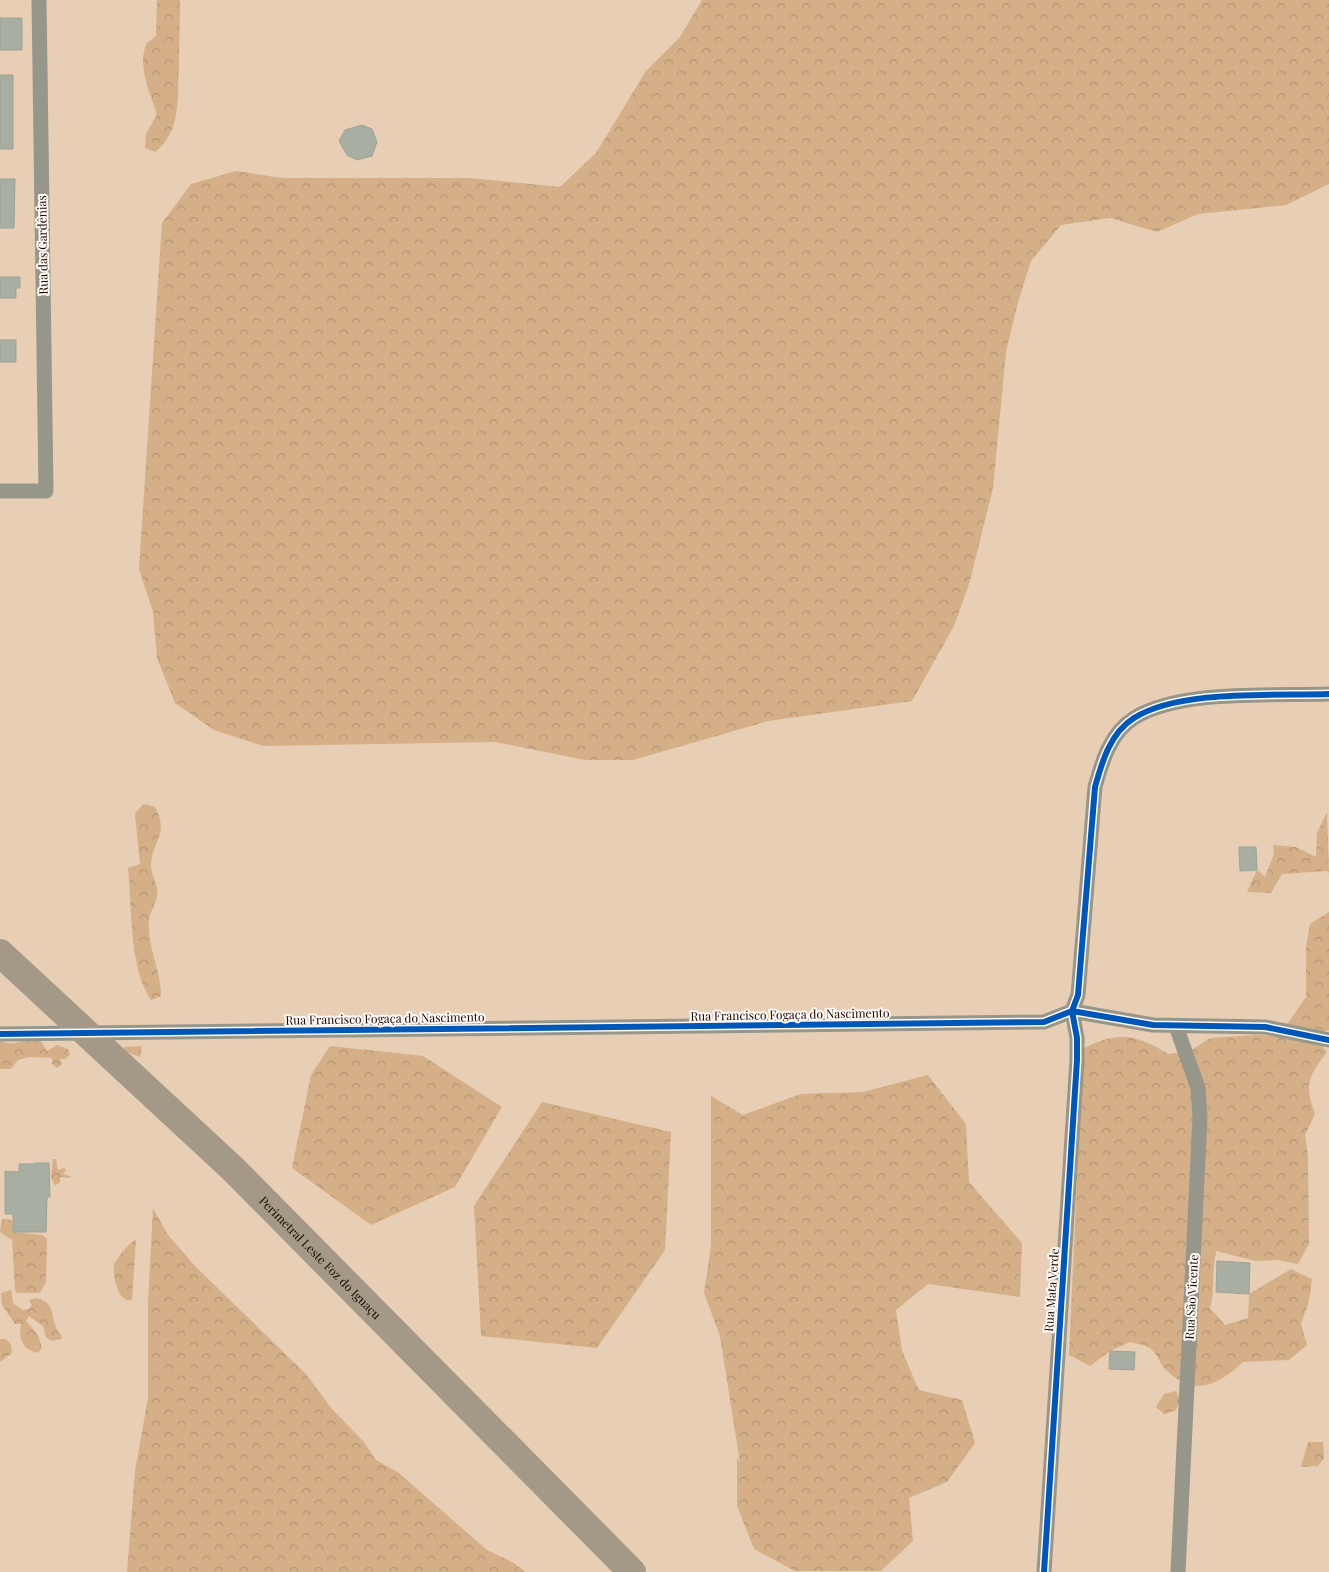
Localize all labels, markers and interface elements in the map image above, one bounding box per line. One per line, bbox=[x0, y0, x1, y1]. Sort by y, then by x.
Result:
street label: Rua das Gardênias bbox=[33, 195, 51, 295]
street label: Rua Francisco Fogaça do Nascimento bbox=[690, 1004, 890, 1024]
street label: Rua Francisco Fogaça do Nascimento bbox=[285, 1008, 485, 1028]
street label: Perimetral Leste Foz do Iguaçu bbox=[256, 1192, 385, 1322]
street label: Rua Mata Verde bbox=[1040, 1248, 1062, 1332]
street label: Rua São Vicente bbox=[1181, 1254, 1201, 1340]

